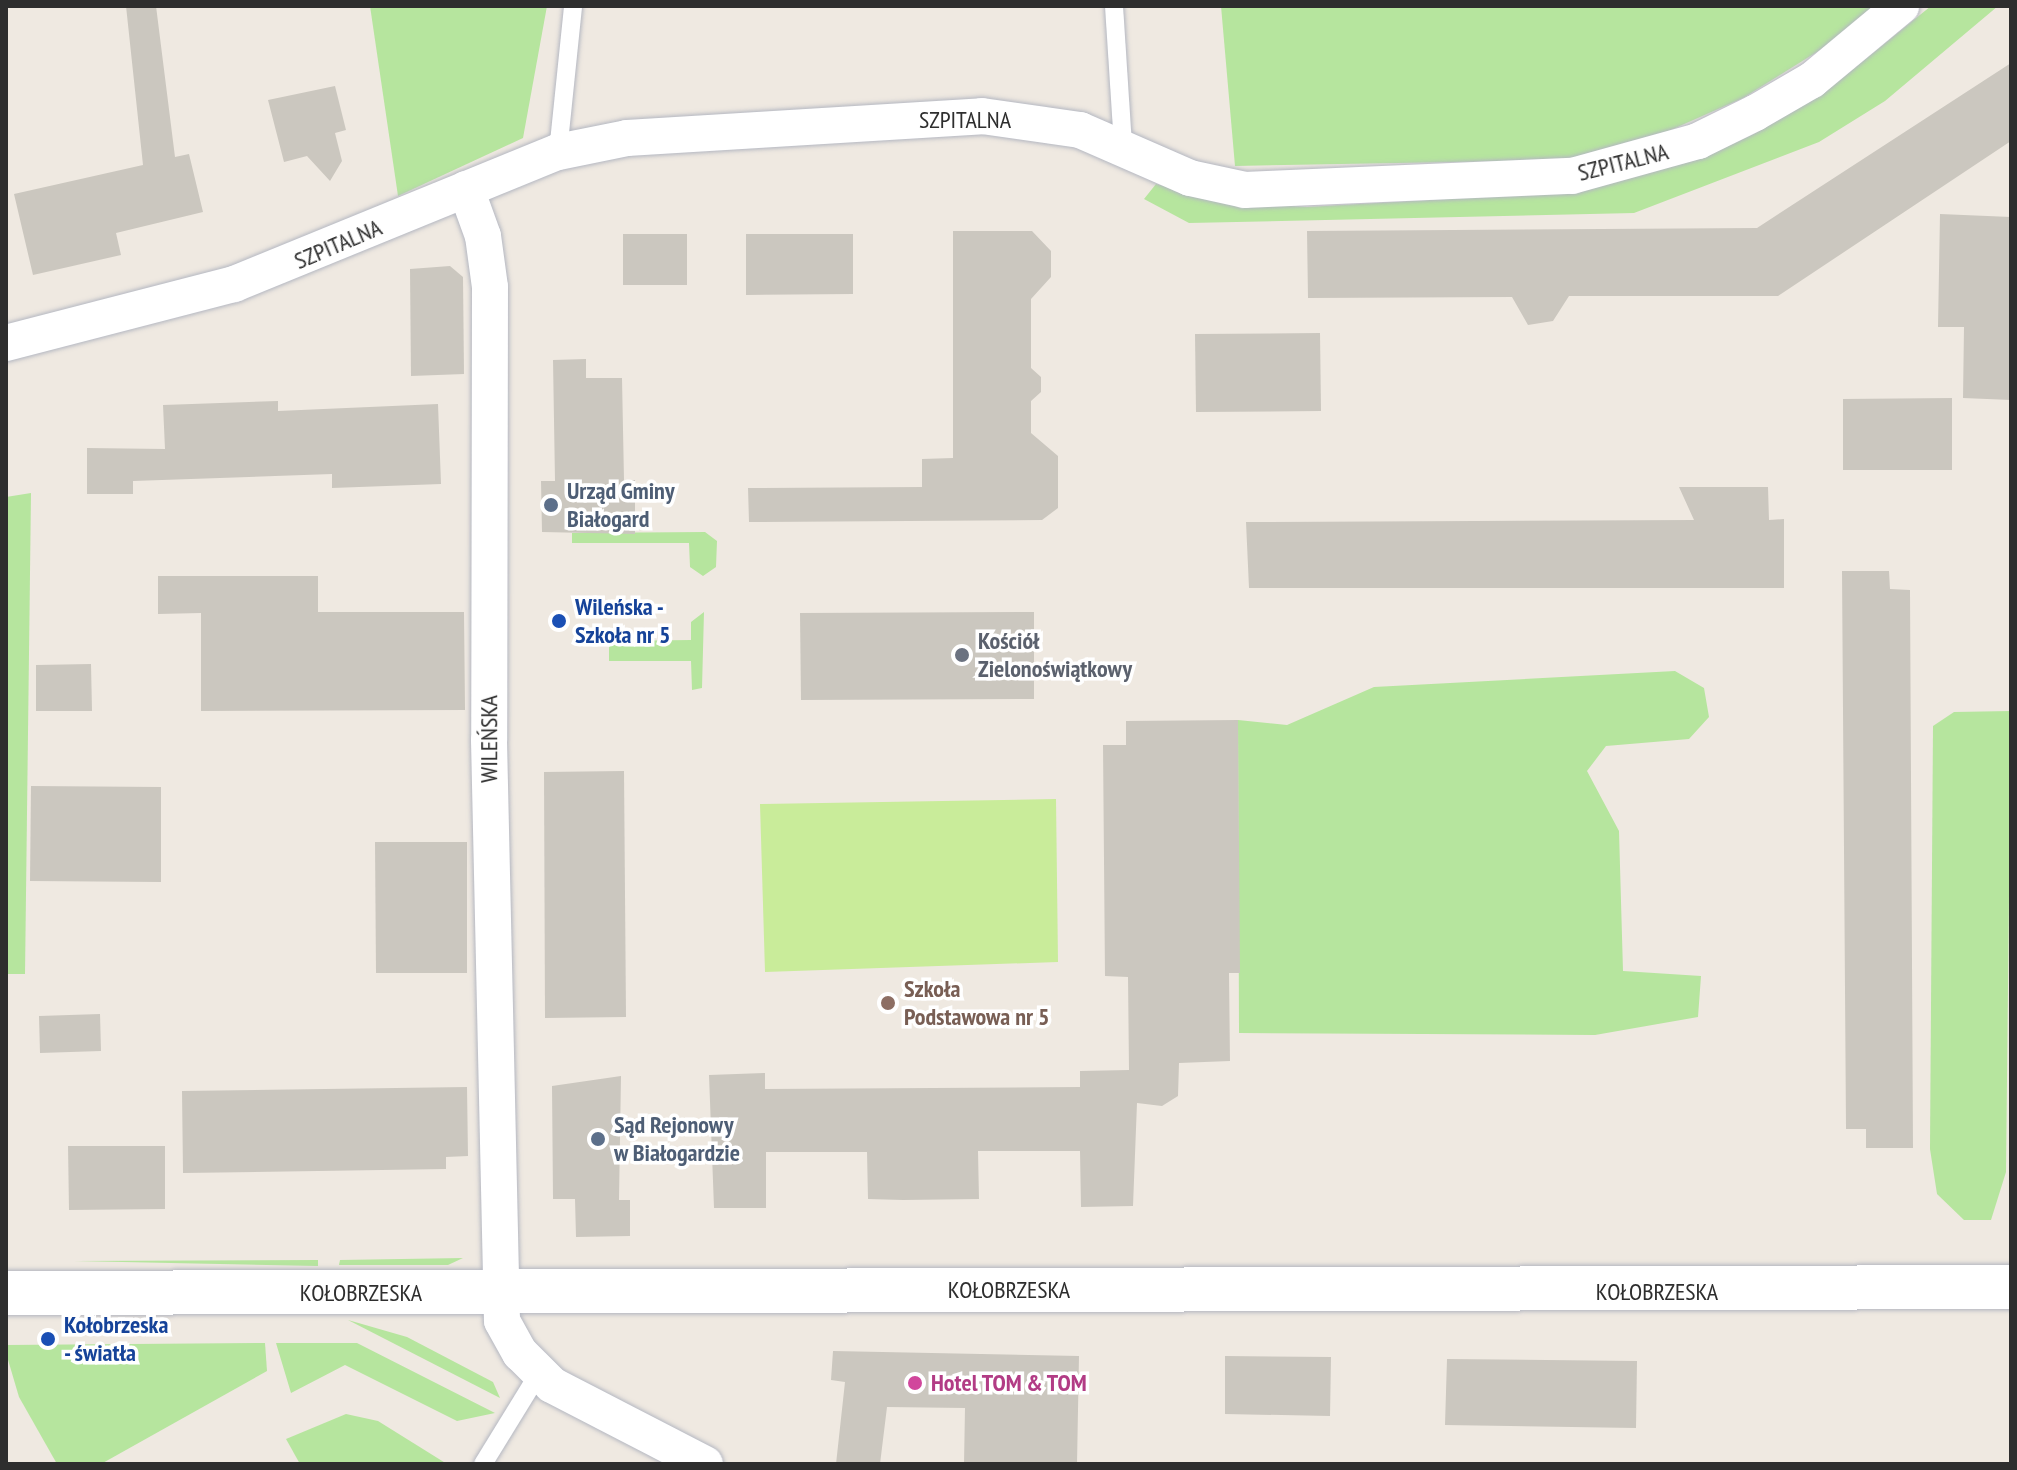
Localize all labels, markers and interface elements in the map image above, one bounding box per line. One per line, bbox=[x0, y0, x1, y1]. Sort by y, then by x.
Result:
street label: SZPITALNA bbox=[919, 106, 1011, 134]
street label: SZPITALNA bbox=[1575, 137, 1671, 187]
street label: SZPITALNA bbox=[290, 213, 386, 275]
place label: Urząd Gminy Białogard bbox=[567, 477, 675, 533]
marker: Urząd Gminy Białogard bbox=[542, 496, 560, 514]
place label: Wileńska - Szkoła nr 5 bbox=[575, 593, 670, 649]
marker: Wileńska - Szkoła nr 5 bbox=[550, 612, 568, 630]
place label: Kościół Zielonoświątkowy bbox=[978, 627, 1132, 683]
marker: Kościół Zielonoświątkowy bbox=[953, 646, 971, 664]
street label: WILEŃSKA bbox=[475, 695, 503, 783]
place label: Szkoła Podstawowa nr 5 bbox=[904, 975, 1049, 1031]
marker: Szkoła Podstawowa nr 5 bbox=[879, 994, 897, 1012]
place label: Sąd Rejonowy w Białogardzie bbox=[614, 1111, 740, 1167]
marker: Sąd Rejonowy w Białogardzie bbox=[589, 1130, 607, 1148]
street label: KOŁOBRZESKA bbox=[948, 1276, 1070, 1304]
street label: KOŁOBRZESKA bbox=[1596, 1278, 1718, 1306]
street label: KOŁOBRZESKA bbox=[300, 1279, 422, 1307]
place label: Kołobrzeska - światła bbox=[64, 1311, 168, 1367]
marker: Kołobrzeska - światła bbox=[39, 1330, 57, 1348]
place label: Hotel TOM & TOM bbox=[931, 1369, 1088, 1397]
marker: Hotel TOM & TOM bbox=[906, 1374, 924, 1392]

